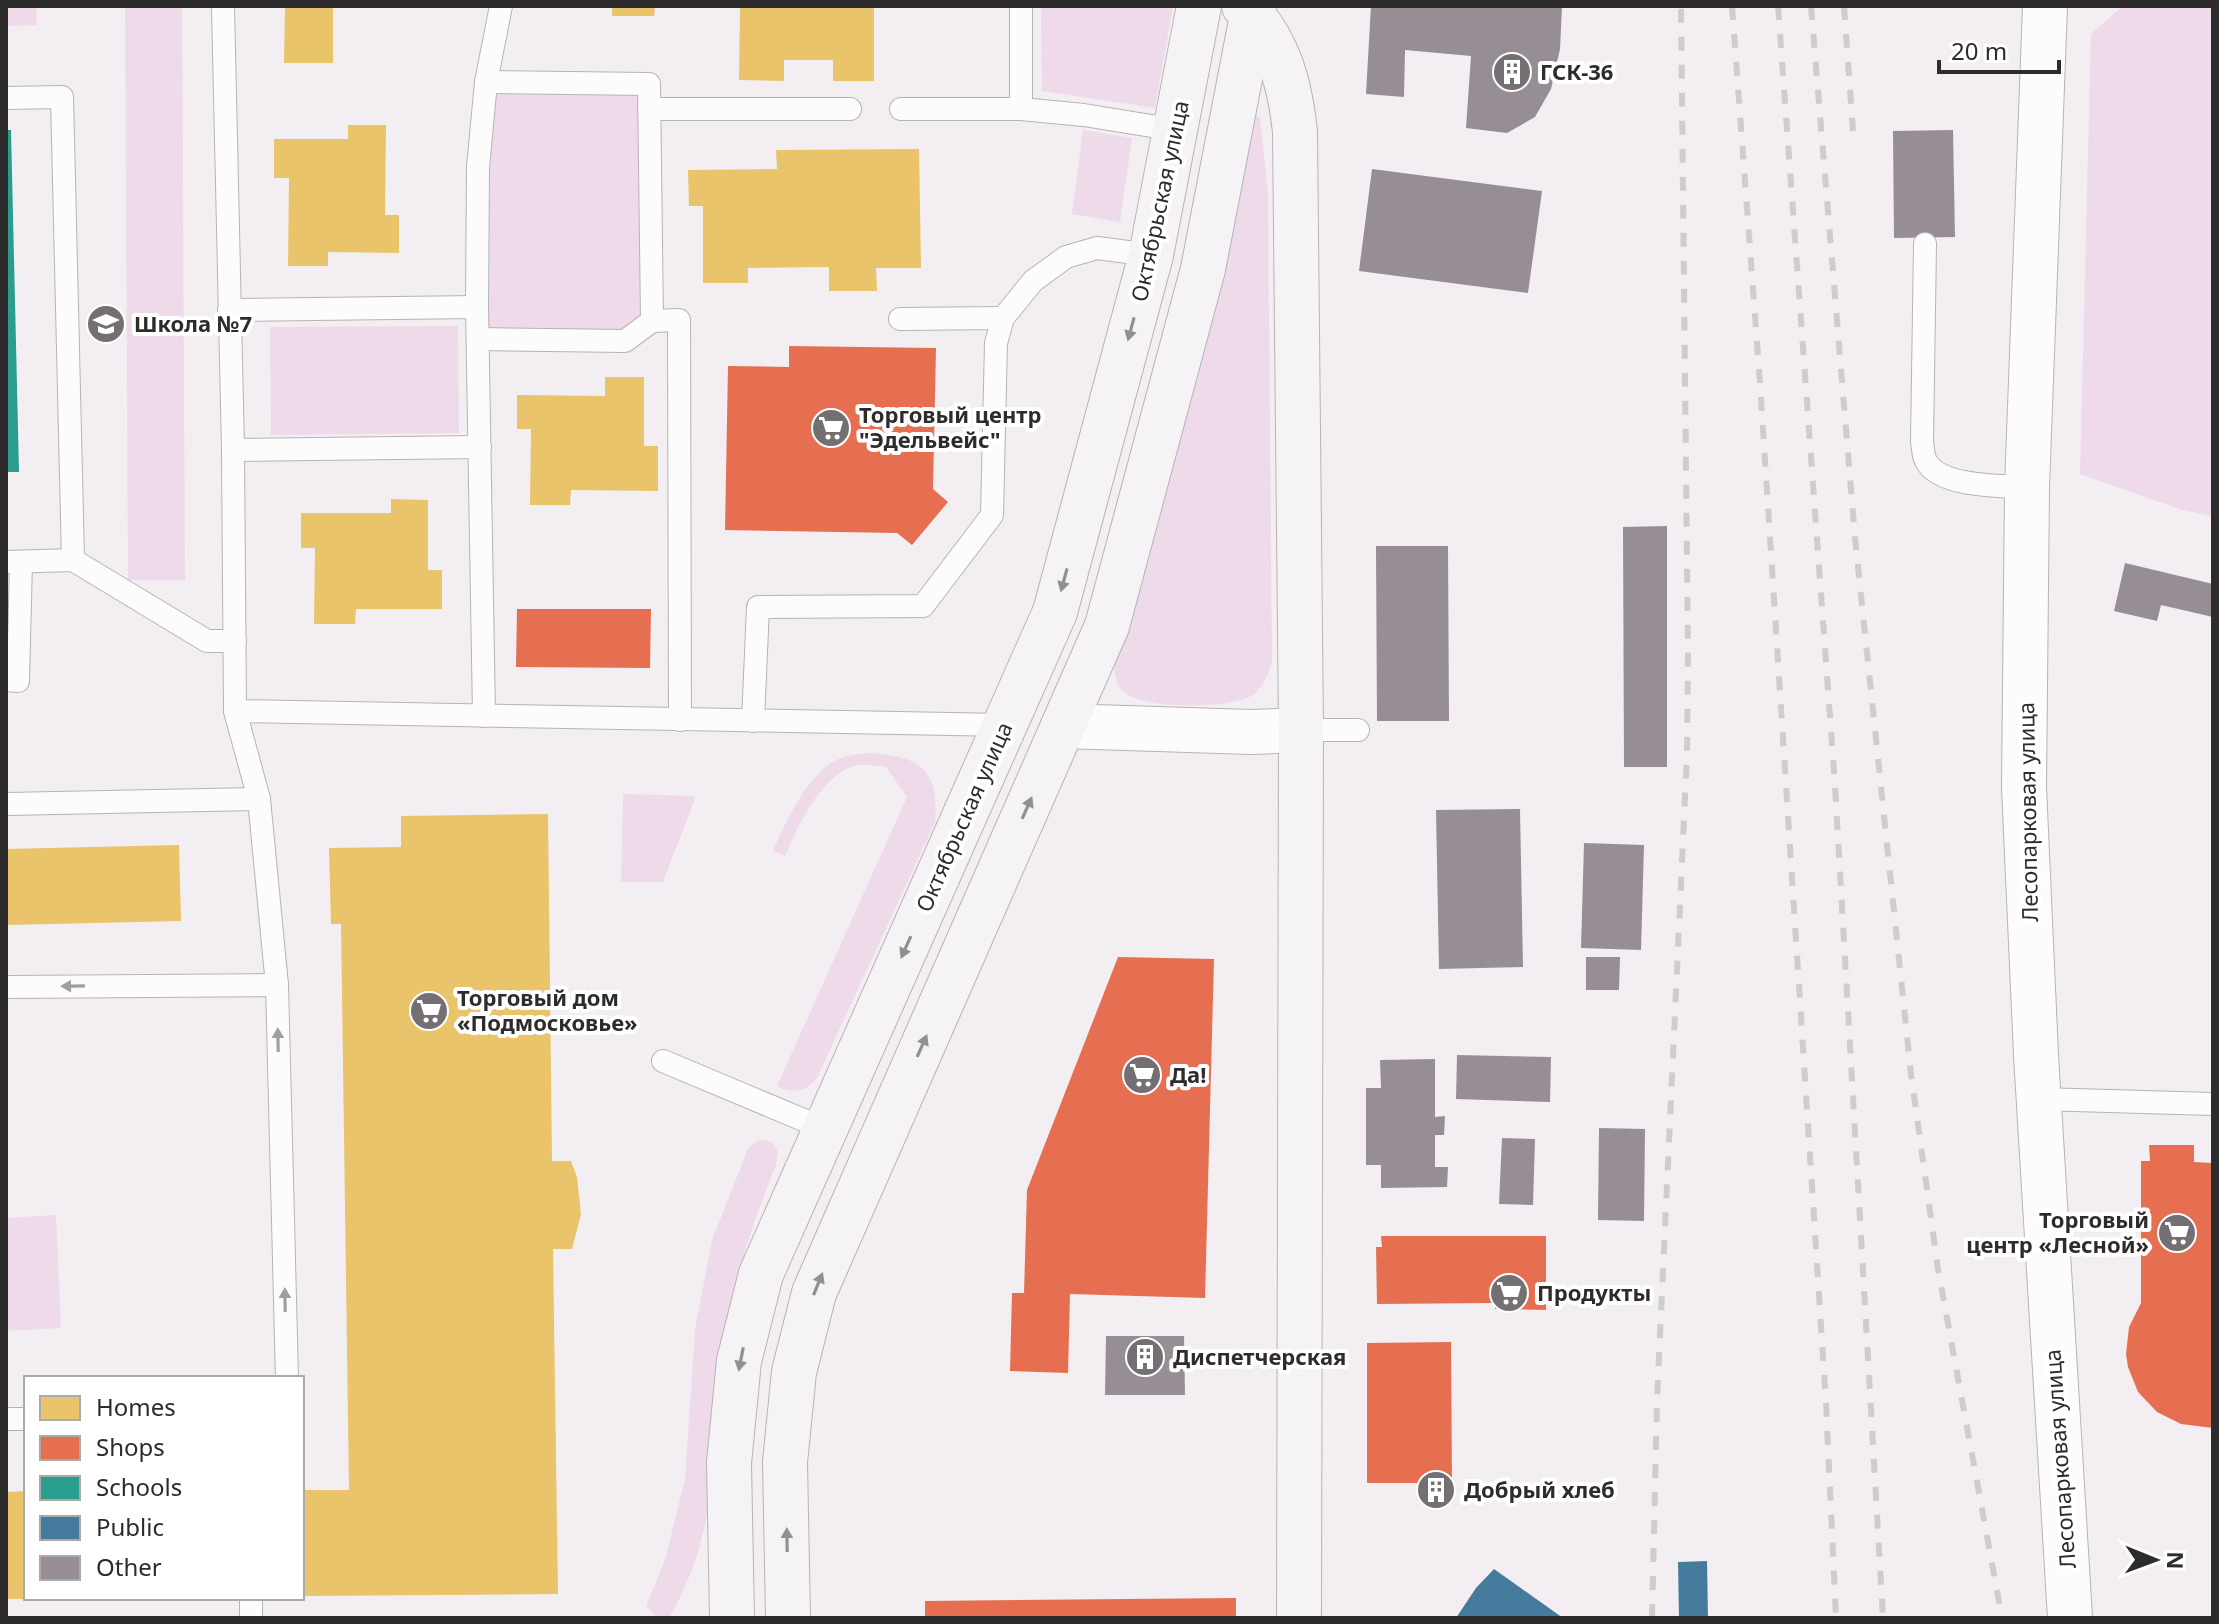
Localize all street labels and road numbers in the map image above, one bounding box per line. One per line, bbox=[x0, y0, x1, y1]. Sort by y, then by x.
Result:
street label: Октябрьская улица bbox=[1123, 97, 1195, 304]
street label: Лесопарковая улица bbox=[2010, 702, 2044, 922]
street label: Октябрьская улица bbox=[908, 717, 1018, 916]
street label: Лесопарковая улица bbox=[2036, 1348, 2082, 1570]

